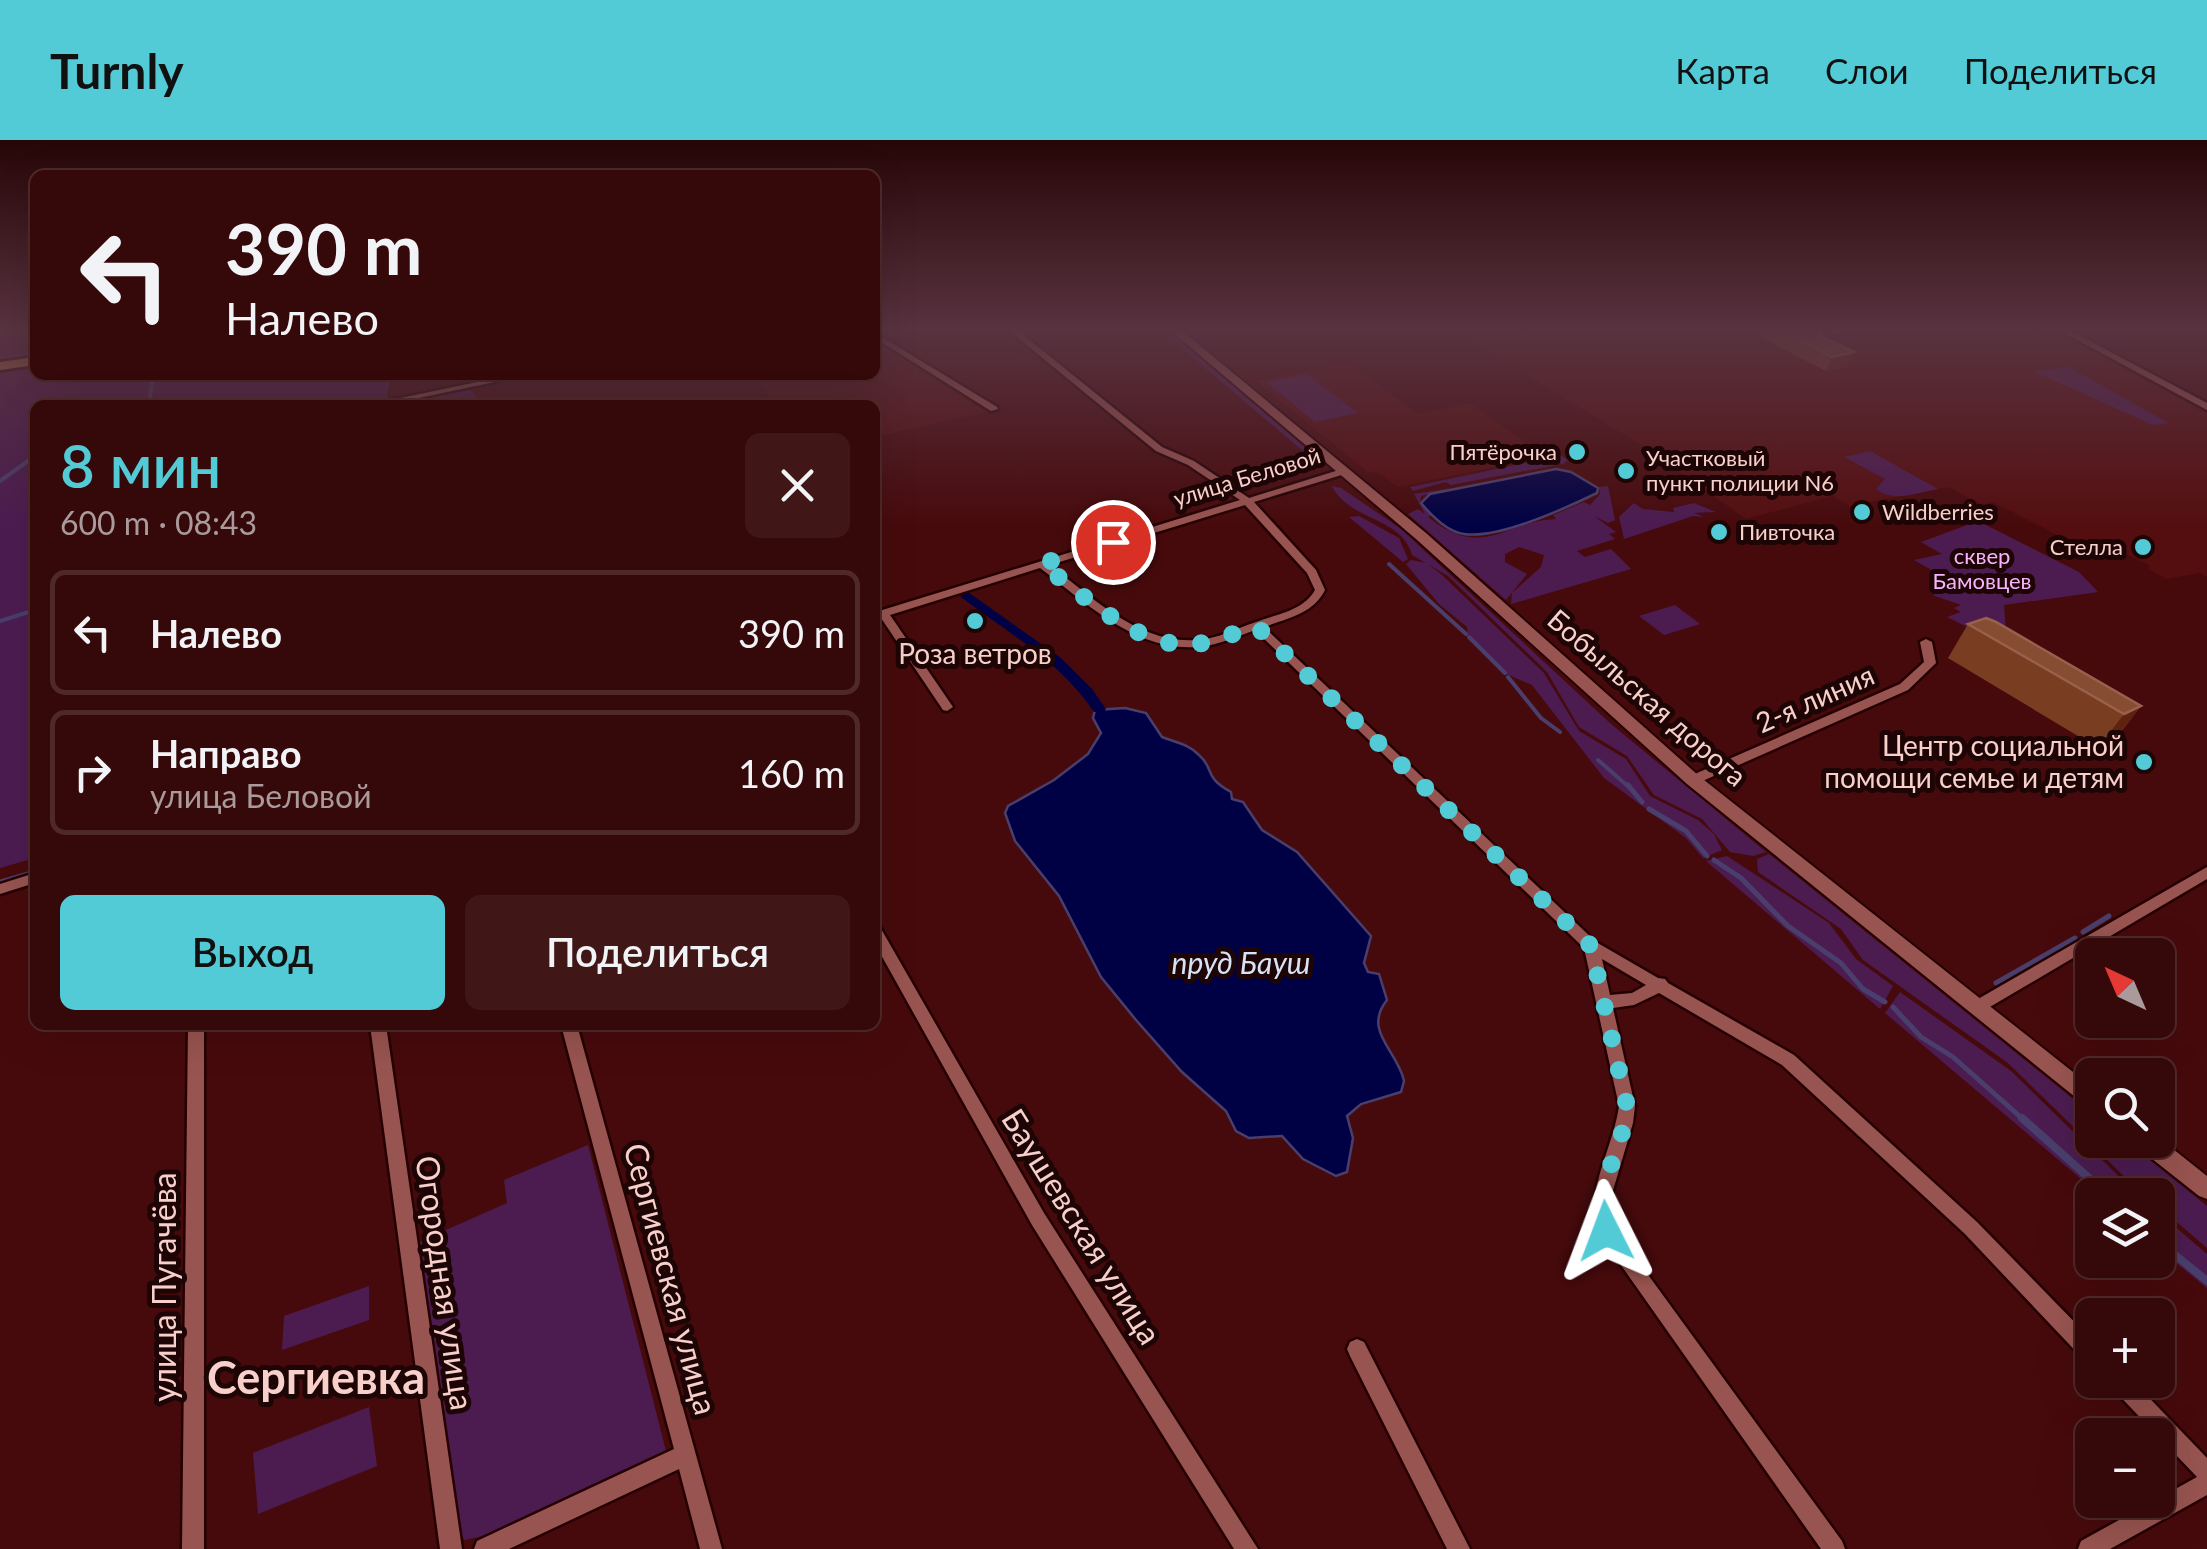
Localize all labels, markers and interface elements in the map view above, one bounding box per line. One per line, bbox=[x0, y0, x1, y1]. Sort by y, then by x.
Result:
text: Turnly bbox=[50, 42, 184, 99]
text: Карта bbox=[1675, 49, 1770, 91]
text: Слои bbox=[1825, 49, 1909, 91]
text: Поделиться bbox=[1964, 49, 2157, 91]
text: 390 m bbox=[225, 206, 422, 290]
icon: left bbox=[60, 210, 190, 340]
text: Налево bbox=[225, 291, 379, 345]
text: 8 мин bbox=[60, 429, 221, 501]
button: close bbox=[745, 433, 850, 538]
place label: Пятёрочка bbox=[1450, 438, 1557, 465]
street label: улица Беловой bbox=[1170, 441, 1324, 512]
marker: Пятёрочка bbox=[1566, 441, 1588, 463]
place label: Участковый пункт полиции N6 bbox=[1646, 444, 1834, 496]
marker: Участковый пункт полиции N6 bbox=[1615, 460, 1637, 482]
place label: Wildberries bbox=[1882, 498, 1994, 525]
pin bbox=[1071, 500, 1156, 585]
marker: Wildberries bbox=[1851, 501, 1873, 523]
text: 600 m · 08:43 bbox=[60, 503, 257, 542]
icon: arrive bbox=[1086, 515, 1141, 570]
place label: Пивточка bbox=[1739, 518, 1835, 545]
marker: Пивточка bbox=[1708, 521, 1730, 543]
place label: Стелла bbox=[2050, 533, 2123, 560]
marker: Стелла bbox=[2132, 536, 2154, 558]
park label: сквер Бамовцев bbox=[1932, 542, 2032, 594]
street label: Бобыльская дорога bbox=[1541, 602, 1754, 793]
icon: left bbox=[65, 605, 120, 660]
text: Налево bbox=[150, 610, 282, 656]
text: 390 m bbox=[738, 610, 845, 656]
marker: Роза ветров bbox=[964, 610, 986, 632]
place label: Роза ветров bbox=[898, 636, 1052, 670]
street label: 2-я линия bbox=[1750, 657, 1879, 739]
place label: Центр социальной помощи семье и детям bbox=[1824, 728, 2124, 794]
text: Направо bbox=[150, 730, 302, 776]
icon: right bbox=[65, 745, 120, 800]
text: 160 m bbox=[738, 750, 845, 796]
marker: Центр социальной помощи семье и детям bbox=[2133, 751, 2155, 773]
text: улица Беловой bbox=[150, 776, 372, 815]
button: Выход bbox=[60, 895, 445, 1010]
button: Поделиться bbox=[465, 895, 850, 1010]
north arrow bbox=[2075, 938, 2175, 1038]
map controls bbox=[2075, 938, 2175, 1518]
water label: пруд Бауш bbox=[1172, 944, 1310, 980]
button: search bbox=[2075, 1058, 2175, 1158]
street label: Баушевская улица bbox=[994, 1101, 1170, 1351]
street label: Сергиевская улица bbox=[616, 1139, 726, 1419]
street label: Огородная улица bbox=[408, 1153, 483, 1412]
street label: улица Пугачёва bbox=[144, 1172, 183, 1402]
button: layers bbox=[2075, 1178, 2175, 1278]
position arrow bbox=[1554, 1179, 1658, 1283]
button: + bbox=[2075, 1298, 2175, 1398]
district label: Сергиевка bbox=[207, 1350, 425, 1404]
button: − bbox=[2075, 1418, 2175, 1518]

